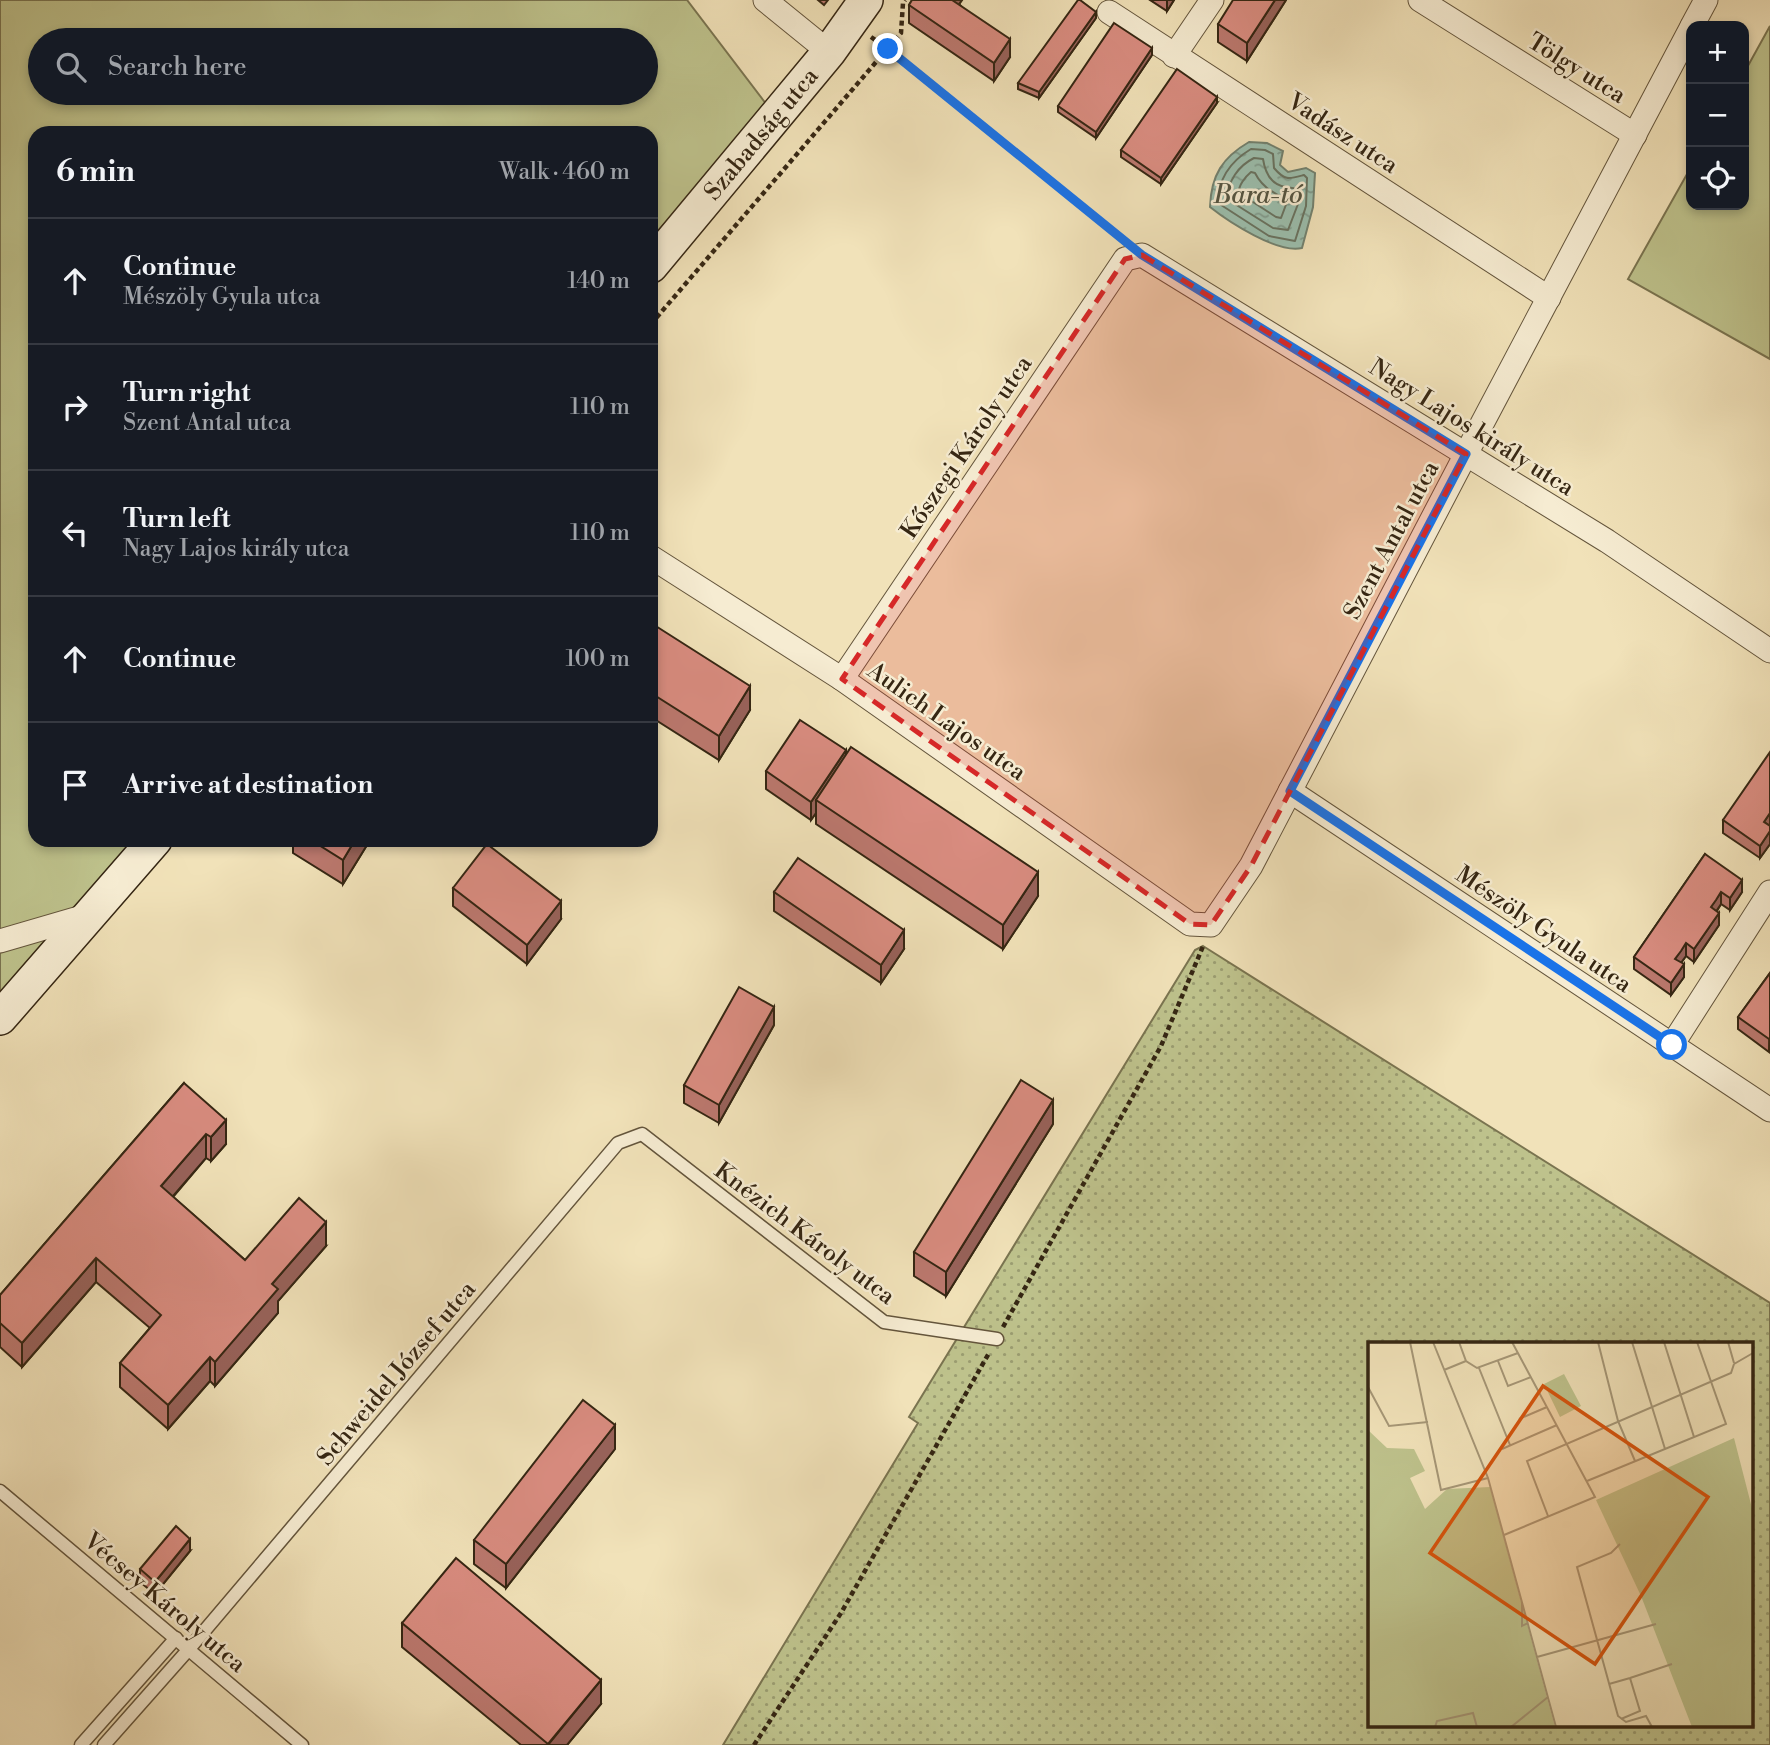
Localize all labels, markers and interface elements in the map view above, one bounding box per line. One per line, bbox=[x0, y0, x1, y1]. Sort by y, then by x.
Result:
map controls bbox=[1686, 21, 1749, 210]
button: + bbox=[1686, 21, 1749, 84]
street label: Tölgy utca bbox=[1522, 27, 1632, 111]
search box bbox=[28, 28, 658, 105]
route end bbox=[872, 33, 903, 64]
icon: search bbox=[52, 48, 90, 86]
text: Search here bbox=[108, 51, 247, 83]
street label: Szabadság utca bbox=[698, 61, 826, 207]
button: − bbox=[1686, 84, 1749, 147]
street label: Vadász utca bbox=[1281, 86, 1404, 181]
button: locate bbox=[1686, 147, 1749, 210]
text: 6 min bbox=[56, 153, 135, 191]
text: Walk · 460 m bbox=[499, 158, 630, 186]
water label: Bara-tó bbox=[1212, 179, 1304, 211]
text: Continue bbox=[123, 251, 236, 283]
icon: ahead bbox=[56, 262, 94, 300]
text: 140 m bbox=[567, 267, 630, 295]
text: Mészöly Gyula utca bbox=[123, 283, 320, 311]
street label: Kőszegi Károly utca bbox=[894, 350, 1040, 545]
street label: Nagy Lajos király utca bbox=[1363, 353, 1580, 504]
text: Turn right bbox=[123, 377, 251, 409]
icon: right bbox=[56, 388, 94, 426]
text: 110 m bbox=[570, 393, 630, 421]
text: Szent Antal utca bbox=[123, 409, 291, 437]
street label: Szent Antal utca bbox=[1338, 455, 1447, 625]
text: Turn left bbox=[123, 503, 231, 535]
icon: left bbox=[56, 514, 94, 552]
text: 110 m bbox=[570, 519, 630, 547]
text: Nagy Lajos király utca bbox=[123, 535, 349, 563]
icon: ahead bbox=[56, 640, 94, 678]
text: Continue bbox=[123, 643, 236, 675]
text: 100 m bbox=[565, 645, 630, 673]
street label: Aulich Lajos utca bbox=[860, 655, 1032, 788]
icon: arrive bbox=[56, 766, 94, 804]
text: Arrive at destination bbox=[123, 769, 373, 801]
street label: Mészöly Gyula utca bbox=[1450, 860, 1638, 1000]
route start bbox=[1656, 1029, 1687, 1060]
street label: Knézich Károly utca bbox=[708, 1156, 901, 1312]
street label: Schweidel József utca bbox=[311, 1275, 483, 1472]
inset map bbox=[1368, 1342, 1752, 1728]
street label: Vécsey Károly utca bbox=[76, 1526, 252, 1680]

